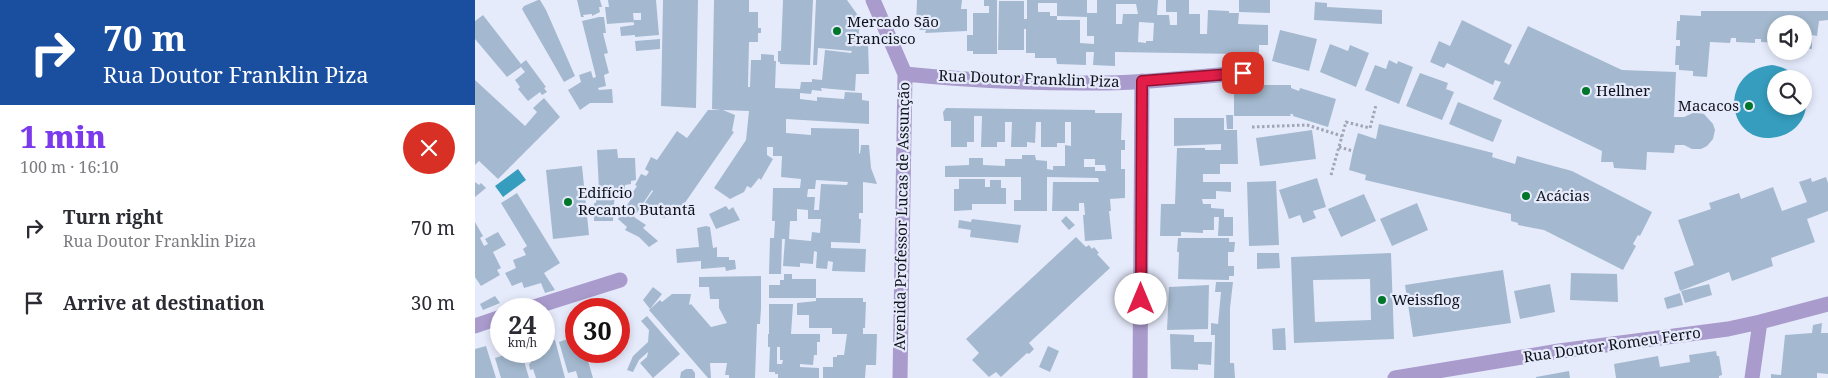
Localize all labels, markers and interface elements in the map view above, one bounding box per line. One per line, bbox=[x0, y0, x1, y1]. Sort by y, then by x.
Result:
place label: Mercado São Francisco bbox=[847, 11, 939, 48]
text: 70 m bbox=[103, 14, 186, 61]
map controls bbox=[1767, 15, 1812, 115]
button: sound bbox=[1767, 15, 1812, 60]
icon: right bbox=[20, 20, 85, 85]
marker: Mercado São Francisco bbox=[831, 25, 843, 37]
pin bbox=[1222, 52, 1264, 94]
text: Rua Doutor Franklin Piza bbox=[103, 59, 369, 89]
icon: arrive bbox=[1229, 59, 1257, 87]
street label: Rua Doutor Franklin Piza bbox=[938, 65, 1120, 91]
button: search bbox=[1767, 70, 1812, 115]
place label: Hellner bbox=[1596, 80, 1650, 100]
street label: Avenida Professor Lucas de Assunção bbox=[889, 82, 913, 350]
marker: Hellner bbox=[1580, 85, 1592, 97]
place label: Macacos bbox=[1678, 95, 1739, 115]
marker: Macacos bbox=[1743, 100, 1755, 112]
text: 1 min bbox=[20, 116, 106, 157]
button: close bbox=[403, 122, 455, 174]
text: 100 m · 16:10 bbox=[20, 156, 119, 178]
place label: Edifício Recanto Butantã bbox=[578, 182, 696, 219]
place label: Acácias bbox=[1536, 185, 1590, 205]
marker: Acácias bbox=[1520, 190, 1532, 202]
marker: Edifício Recanto Butantã bbox=[562, 196, 574, 208]
text: Turn right bbox=[63, 204, 163, 230]
icon: right bbox=[20, 214, 48, 242]
text: 70 m bbox=[411, 215, 455, 241]
text: Rua Doutor Franklin Piza bbox=[63, 230, 256, 252]
position arrow bbox=[1114, 272, 1166, 324]
icon: arrive bbox=[20, 289, 48, 317]
place label: Weissflog bbox=[1392, 289, 1460, 309]
text: Arrive at destination bbox=[63, 290, 265, 316]
text: 30 m bbox=[411, 290, 455, 316]
marker: Weissflog bbox=[1376, 294, 1388, 306]
speed limit sign: 30 bbox=[565, 298, 630, 363]
text: 24 bbox=[508, 307, 537, 341]
street label: Rua Doutor Romeu Ferro bbox=[1522, 322, 1702, 366]
text: km/h bbox=[508, 334, 537, 351]

